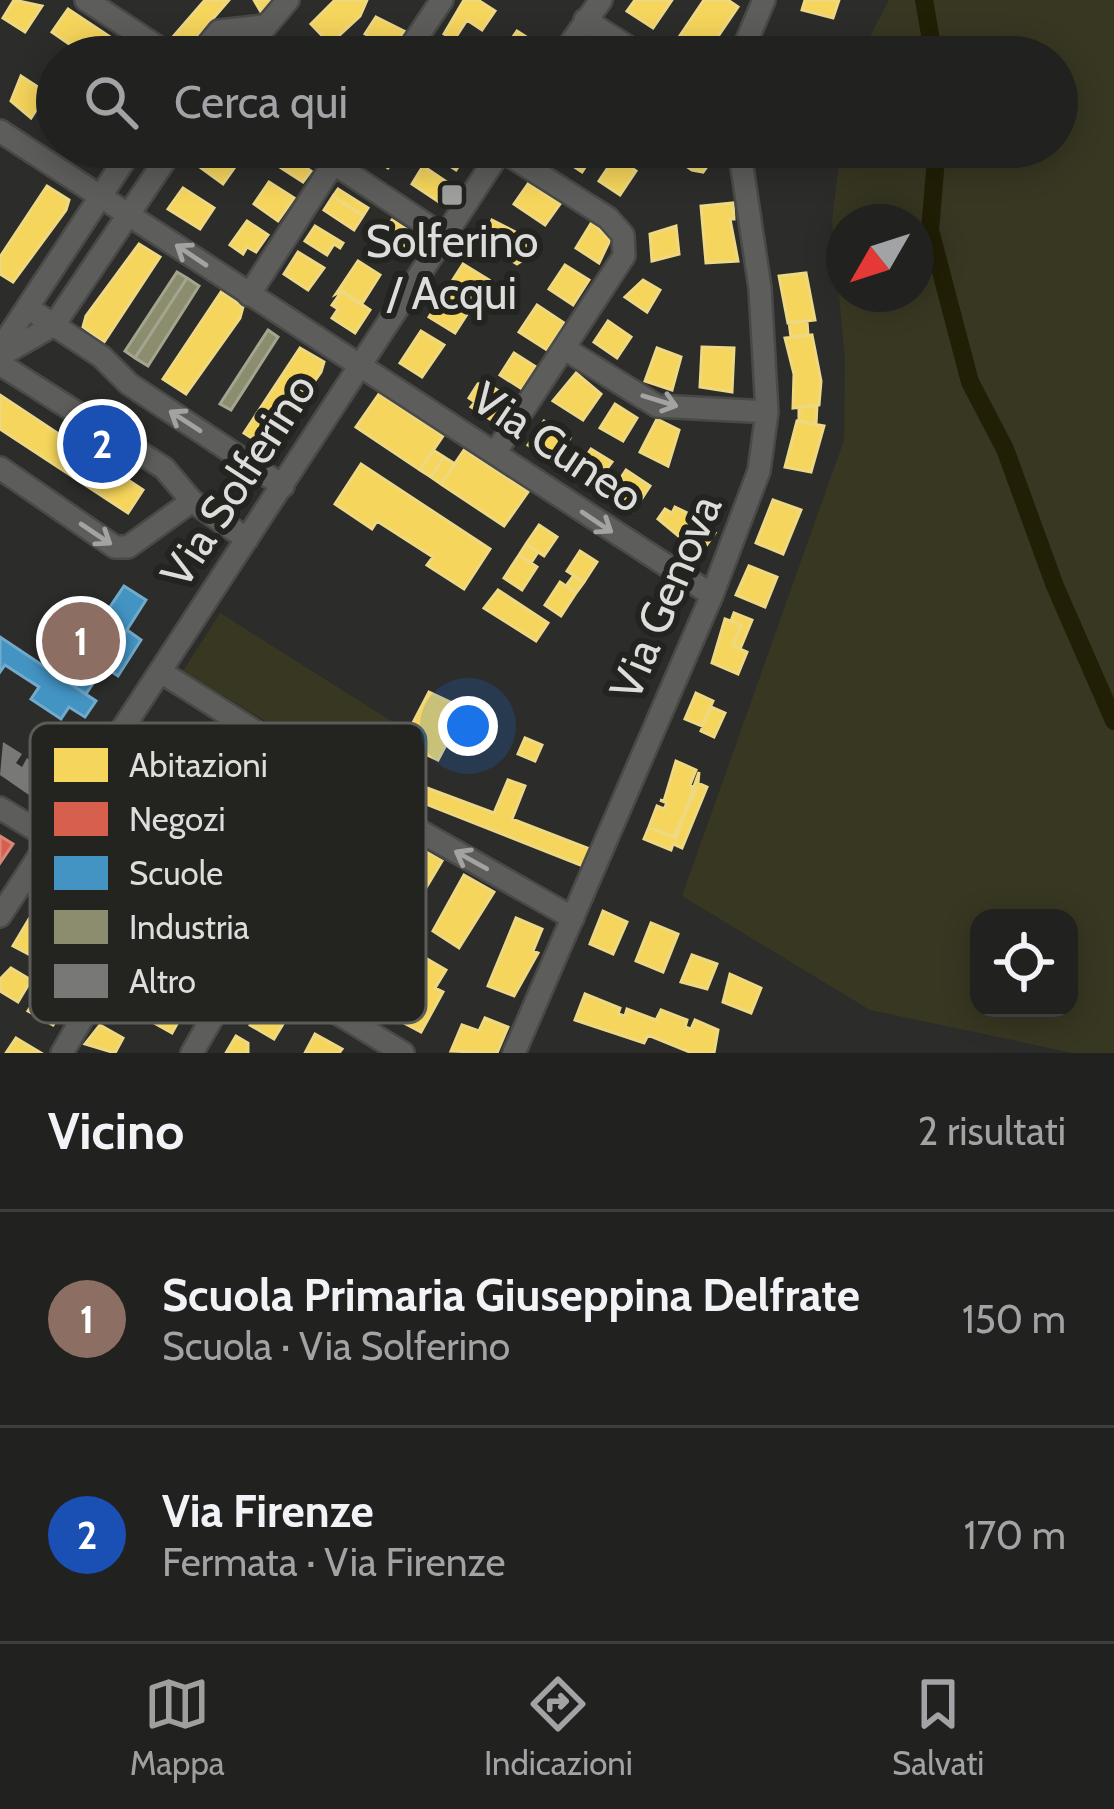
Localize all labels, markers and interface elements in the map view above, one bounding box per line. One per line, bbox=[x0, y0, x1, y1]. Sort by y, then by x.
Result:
search box bbox=[36, 36, 1078, 168]
icon: search bbox=[78, 69, 144, 135]
text: Cerca qui bbox=[174, 75, 348, 129]
marker: Solferino / Acqui bbox=[439, 182, 465, 208]
north arrow bbox=[826, 204, 934, 312]
place label: Solferino / Acqui bbox=[366, 214, 538, 320]
one-way arrow bbox=[174, 243, 208, 268]
street label: Via Solferino bbox=[149, 363, 327, 597]
street label: Via Cuneo bbox=[462, 370, 654, 524]
one-way arrow bbox=[640, 391, 678, 413]
pin: 2 bbox=[63, 399, 141, 489]
one-way arrow bbox=[169, 409, 203, 434]
street label: Via Genova bbox=[598, 486, 732, 707]
one-way arrow bbox=[579, 509, 613, 534]
one-way arrow bbox=[78, 521, 112, 546]
pin: 1 bbox=[42, 596, 120, 686]
your location bbox=[438, 696, 498, 756]
legend bbox=[30, 723, 426, 1023]
text: Abitazioni bbox=[129, 745, 268, 785]
text: Negozi bbox=[129, 799, 225, 839]
one-way arrow bbox=[454, 848, 489, 871]
text: Scuole bbox=[129, 853, 223, 893]
text: Industria bbox=[129, 907, 249, 947]
map controls bbox=[970, 909, 1078, 1017]
button: locate bbox=[970, 909, 1078, 1017]
text: Altro bbox=[129, 961, 196, 1001]
text: Vicino bbox=[48, 1100, 184, 1162]
text: 2 risultati bbox=[918, 1107, 1066, 1155]
text: Scuola Primaria Giuseppina Delfrate bbox=[162, 1268, 860, 1322]
text: 1 bbox=[80, 1295, 94, 1343]
text: 150 m bbox=[962, 1295, 1066, 1343]
text: Scuola · Via Solferino bbox=[162, 1322, 510, 1370]
text: Via Firenze bbox=[162, 1484, 374, 1538]
text: 2 bbox=[77, 1511, 97, 1559]
text: 170 m bbox=[964, 1511, 1066, 1559]
text: Fermata · Via Firenze bbox=[162, 1538, 505, 1586]
tab: Mappa bbox=[130, 1671, 225, 1783]
tab: Indicazioni bbox=[484, 1671, 633, 1783]
tab: Salvati bbox=[892, 1671, 984, 1783]

